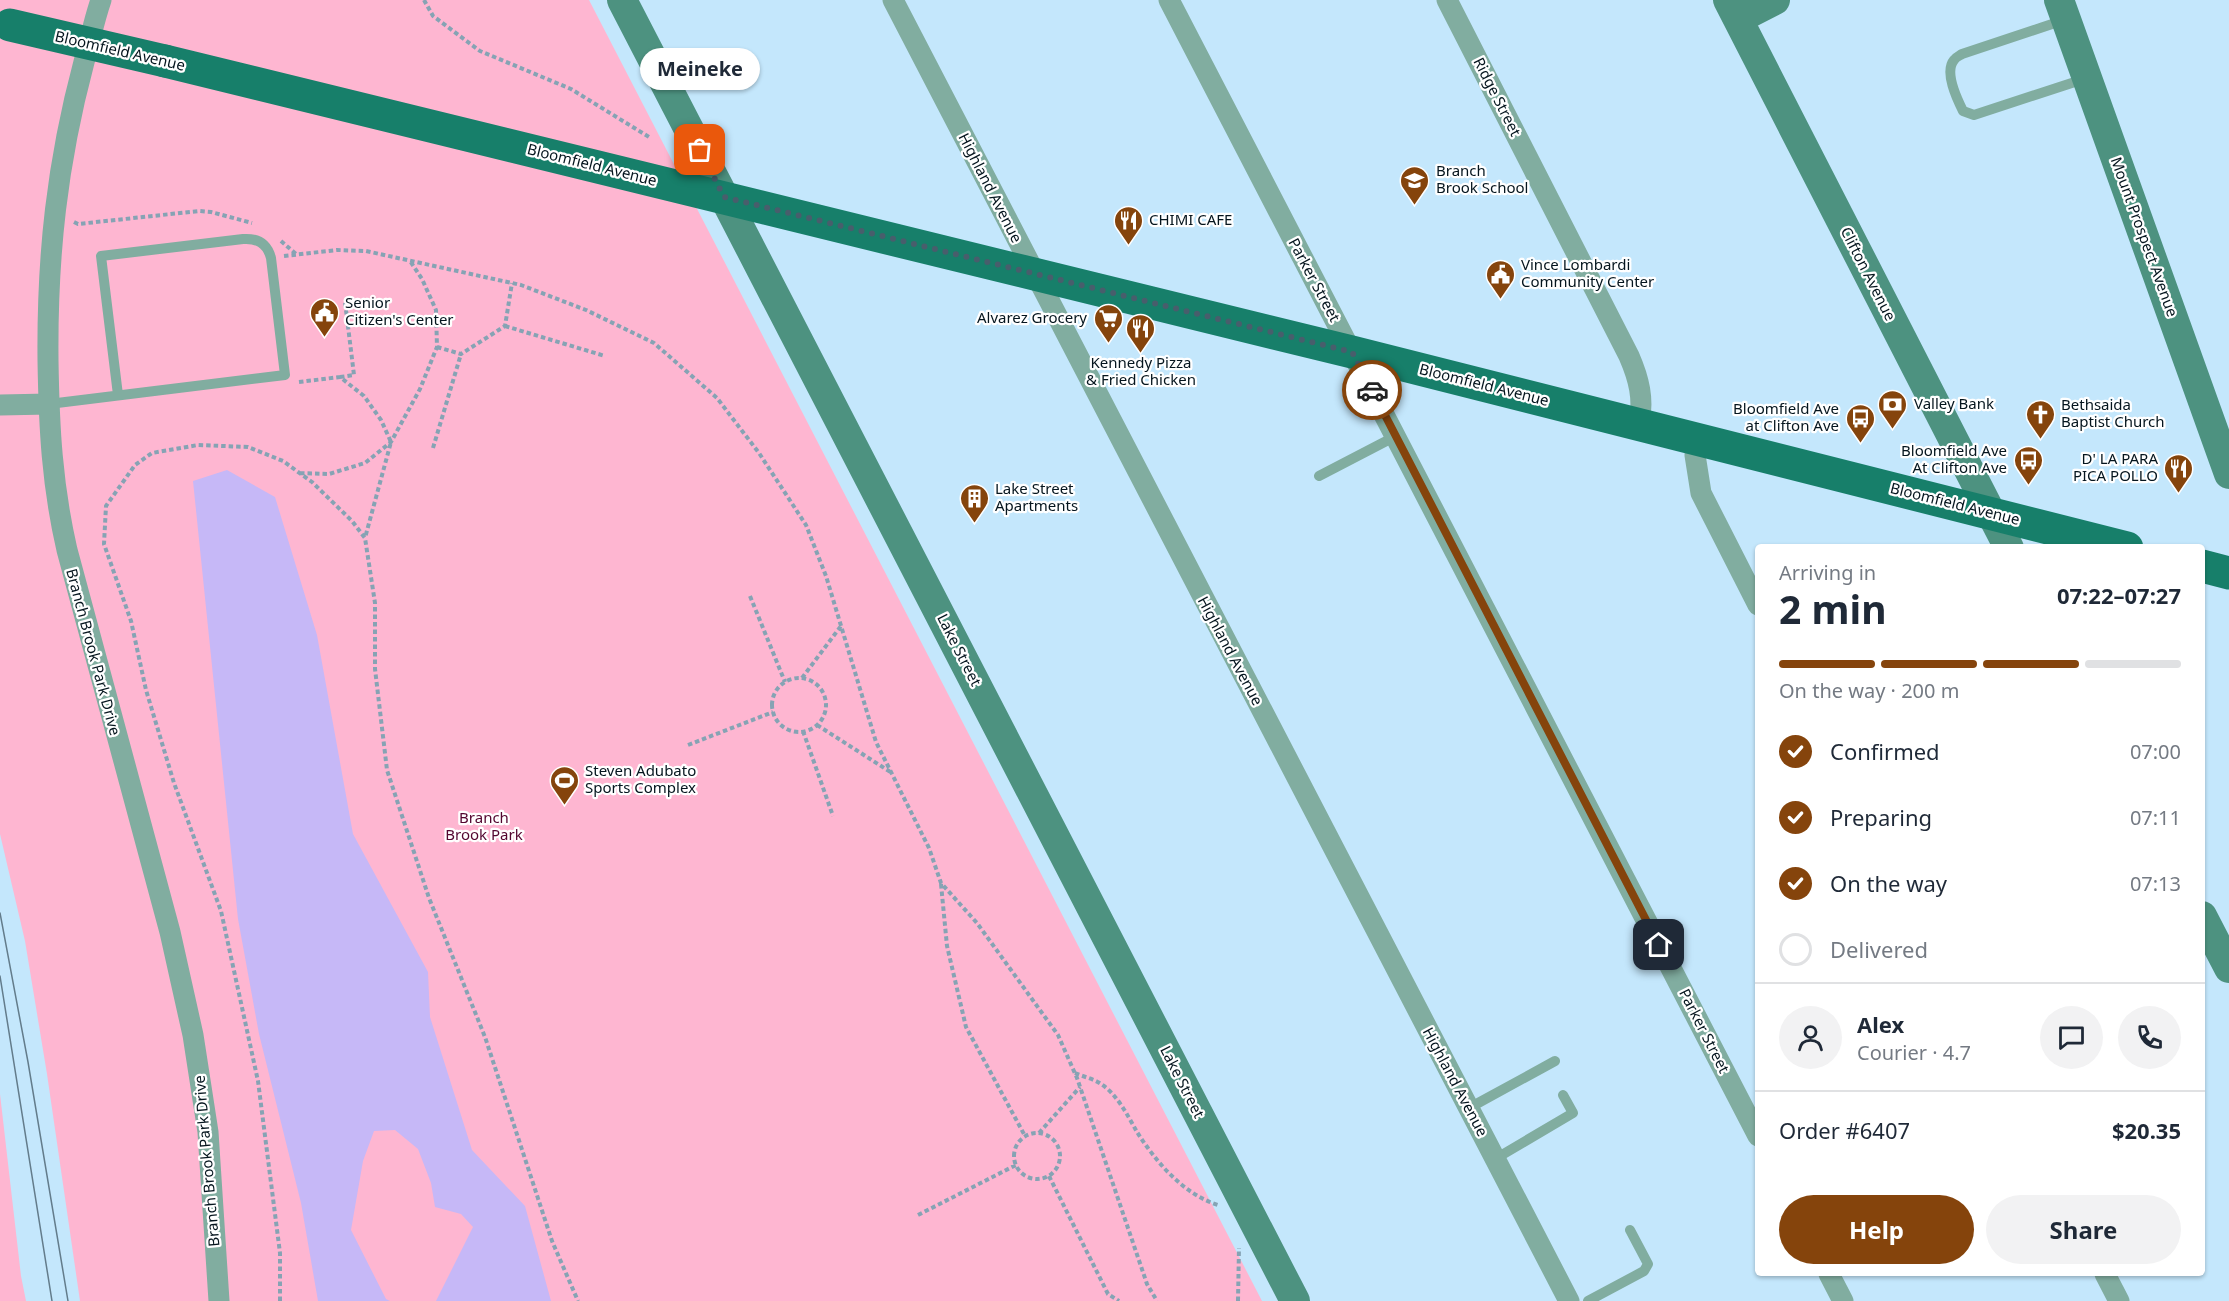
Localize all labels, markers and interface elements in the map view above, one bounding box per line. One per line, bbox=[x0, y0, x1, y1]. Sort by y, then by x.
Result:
street label: Bloomfield Avenue bbox=[53, 25, 187, 75]
callout: Meineke bbox=[640, 48, 760, 90]
street label: Ridge Street bbox=[1469, 54, 1527, 140]
text: Meineke bbox=[657, 55, 743, 82]
pin bbox=[674, 124, 725, 175]
street label: Highland Avenue bbox=[955, 129, 1027, 246]
icon: bag bbox=[683, 133, 716, 166]
street label: Bloomfield Avenue bbox=[525, 138, 659, 190]
street label: Mount Prospect Avenue bbox=[2107, 154, 2183, 319]
place label: Branch Brook School bbox=[1436, 160, 1528, 197]
school or university icon: Branch Brook School bbox=[1399, 164, 1431, 206]
restaurant icon: CHIMI CAFE bbox=[1112, 204, 1144, 246]
place label: CHIMI CAFE bbox=[1149, 209, 1232, 229]
street label: Clifton Avenue bbox=[1837, 223, 1901, 324]
street label: Parker Street bbox=[1284, 234, 1346, 325]
place label: Vince Lombardi Community Center bbox=[1521, 254, 1654, 291]
public building icon: Vince Lombardi Community Center bbox=[1484, 258, 1516, 300]
place label: Senior Citizen's Center bbox=[345, 292, 454, 329]
public building icon: Senior Citizen's Center bbox=[308, 296, 340, 338]
supermarket icon: Alvarez Grocery bbox=[1092, 302, 1124, 344]
place label: Alvarez Grocery bbox=[977, 307, 1087, 327]
restaurant icon: Kennedy Pizza & Fried Chicken bbox=[1125, 312, 1157, 354]
place label: Kennedy Pizza & Fried Chicken bbox=[1086, 352, 1196, 389]
street label: Bloomfield Avenue bbox=[1417, 358, 1551, 410]
courier bbox=[1342, 360, 1402, 420]
icon: car bbox=[1356, 374, 1389, 407]
bank icon: Valley Bank bbox=[1877, 388, 1909, 430]
place label: Valley Bank bbox=[1914, 393, 1994, 413]
place label: Bethsaida Baptist Church bbox=[2061, 394, 2165, 431]
place label: Bloomfield Ave at Clifton Ave bbox=[1733, 398, 1839, 435]
church icon: Bethsaida Baptist Church bbox=[2024, 398, 2056, 440]
bus stop icon: Bloomfield Ave at Clifton Ave bbox=[1844, 402, 1876, 444]
place label: Bloomfield Ave At Clifton Ave bbox=[1901, 440, 2007, 477]
bus stop icon: Bloomfield Ave At Clifton Ave bbox=[2012, 444, 2044, 486]
place label: D' LA PARA PICA POLLO bbox=[2073, 448, 2158, 485]
restaurant icon: D' LA PARA PICA POLLO bbox=[2163, 452, 2195, 494]
street label: Bloomfield Avenue bbox=[1888, 477, 2022, 529]
place label: Lake Street Apartments bbox=[995, 478, 1078, 515]
building icon: Lake Street Apartments bbox=[958, 482, 990, 524]
text: Arriving in bbox=[1779, 559, 1876, 586]
street label: Branch Brook Park Drive bbox=[62, 566, 126, 737]
text: 07:22–07:27 bbox=[2057, 580, 2181, 610]
text: 2 min bbox=[1779, 582, 1886, 635]
street label: Highland Avenue bbox=[1194, 592, 1268, 709]
street label: Lake Street bbox=[933, 610, 987, 690]
text: On the way · 200 m bbox=[1779, 677, 1959, 704]
icon: check bbox=[1779, 735, 1812, 768]
text: Confirmed bbox=[1830, 736, 1940, 766]
text: 07:00 bbox=[2130, 738, 2181, 765]
place label: Steven Adubato Sports Complex bbox=[585, 760, 696, 797]
sports icon: Steven Adubato Sports Complex bbox=[548, 764, 580, 806]
icon: check bbox=[1779, 801, 1812, 834]
text: Preparing bbox=[1830, 802, 1932, 832]
text: 07:11 bbox=[2130, 804, 2181, 831]
park label: Branch Brook Park bbox=[445, 807, 523, 844]
icon: check bbox=[1779, 867, 1812, 900]
text: On the way bbox=[1830, 868, 1947, 898]
text: 07:13 bbox=[2130, 870, 2181, 897]
pin bbox=[1633, 919, 1684, 970]
icon: home bbox=[1642, 928, 1675, 961]
text: Delivered bbox=[1830, 934, 1928, 964]
street label: Parker Street bbox=[1675, 985, 1735, 1077]
button: person bbox=[1779, 1006, 1842, 1069]
button: chat bbox=[2040, 1006, 2103, 1069]
button: phone bbox=[2118, 1006, 2181, 1069]
text: Alex bbox=[1857, 1009, 1904, 1039]
street label: Highland Avenue bbox=[1419, 1023, 1493, 1140]
text: Courier · 4.7 bbox=[1857, 1039, 1971, 1066]
street label: Lake Street bbox=[1156, 1042, 1210, 1122]
street label: Branch Brook Park Drive bbox=[189, 1074, 223, 1248]
text: Order #6407 bbox=[1779, 1115, 1910, 1145]
text: $20.35 bbox=[2112, 1115, 2181, 1145]
button: Help bbox=[1779, 1195, 1974, 1264]
button: Share bbox=[1986, 1195, 2181, 1264]

